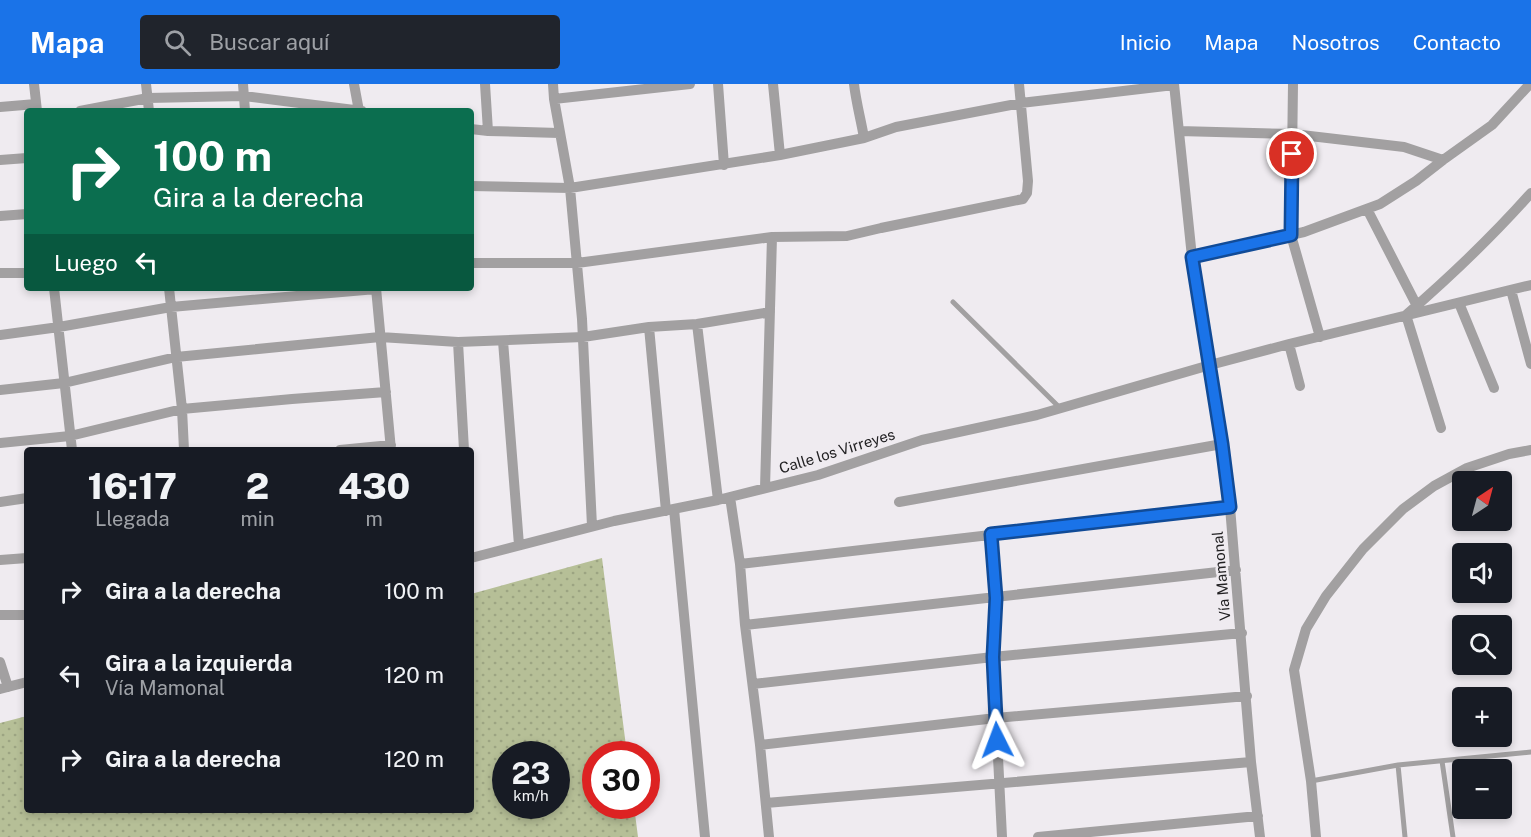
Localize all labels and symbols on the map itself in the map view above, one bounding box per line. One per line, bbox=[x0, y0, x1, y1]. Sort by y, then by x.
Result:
pin bbox=[1266, 128, 1317, 179]
street label: Calle los Virreyes bbox=[777, 425, 897, 477]
north arrow bbox=[1452, 471, 1512, 531]
street label: Vía Mamonal bbox=[1209, 530, 1233, 622]
position arrow bbox=[965, 708, 1029, 772]
speed limit sign: 30 bbox=[582, 741, 660, 819]

